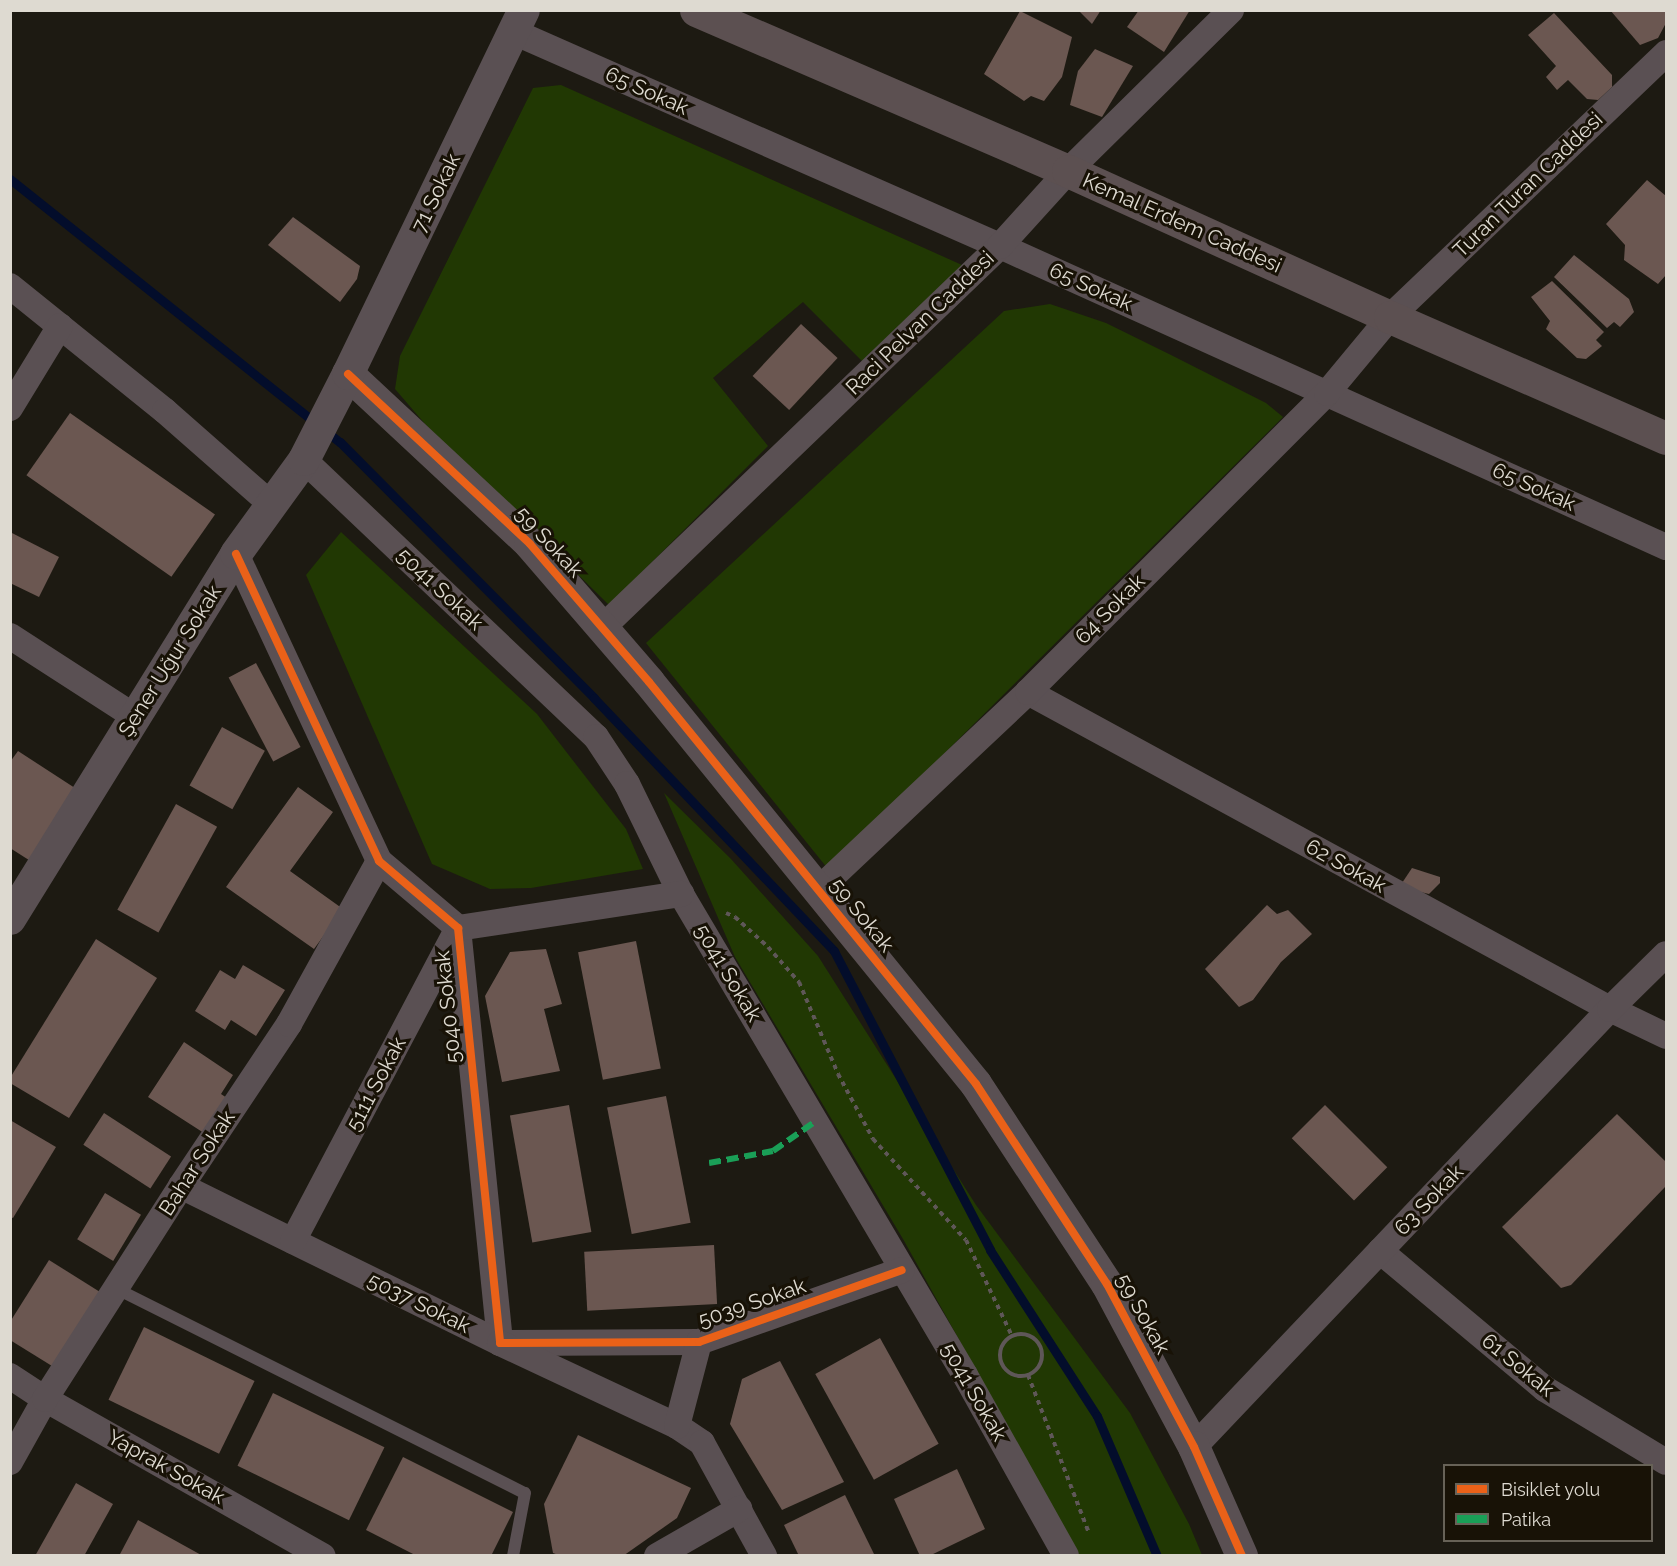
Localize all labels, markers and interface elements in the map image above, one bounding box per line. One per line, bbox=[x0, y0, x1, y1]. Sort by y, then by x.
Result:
street label: 65 Sokak bbox=[602, 62, 692, 120]
street label: Turan Turan Caddesi bbox=[1448, 107, 1608, 263]
street label: 71 Sokak bbox=[406, 150, 466, 236]
street label: Kemal Erdem Caddesi bbox=[1078, 168, 1286, 278]
street label: Raci Pelvan Caddesi bbox=[841, 246, 999, 400]
street label: 65 Sokak bbox=[1046, 258, 1136, 316]
street label: 65 Sokak bbox=[1489, 458, 1579, 516]
street label: 59 Sokak bbox=[510, 501, 588, 583]
street label: 5041 Sokak bbox=[392, 543, 488, 635]
street label: 64 Sokak bbox=[1070, 569, 1150, 649]
street label: Şener Uğur Sokak bbox=[113, 580, 227, 742]
street label: 62 Sokak bbox=[1301, 834, 1391, 898]
street label: 59 Sokak bbox=[825, 873, 899, 957]
street label: 5041 Sokak bbox=[689, 920, 767, 1026]
street label: 5040 Sokak bbox=[430, 950, 466, 1064]
street label: 5111 Sokak bbox=[341, 1033, 411, 1135]
street label: Bahar Sokak bbox=[154, 1106, 240, 1220]
street label: 63 Sokak bbox=[1389, 1160, 1469, 1240]
street label: 5037 Sokak bbox=[364, 1267, 474, 1339]
street label: 59 Sokak bbox=[1111, 1269, 1175, 1359]
street label: 5039 Sokak bbox=[695, 1273, 809, 1333]
street label: 61 Sokak bbox=[1477, 1328, 1559, 1402]
street label: 5041 Sokak bbox=[936, 1338, 1012, 1446]
street label: Yaprak Sokak bbox=[103, 1424, 229, 1510]
legend bbox=[1443, 1464, 1653, 1542]
text: Bisiklet yolu bbox=[1501, 1479, 1600, 1500]
text: Patika bbox=[1501, 1509, 1551, 1530]

